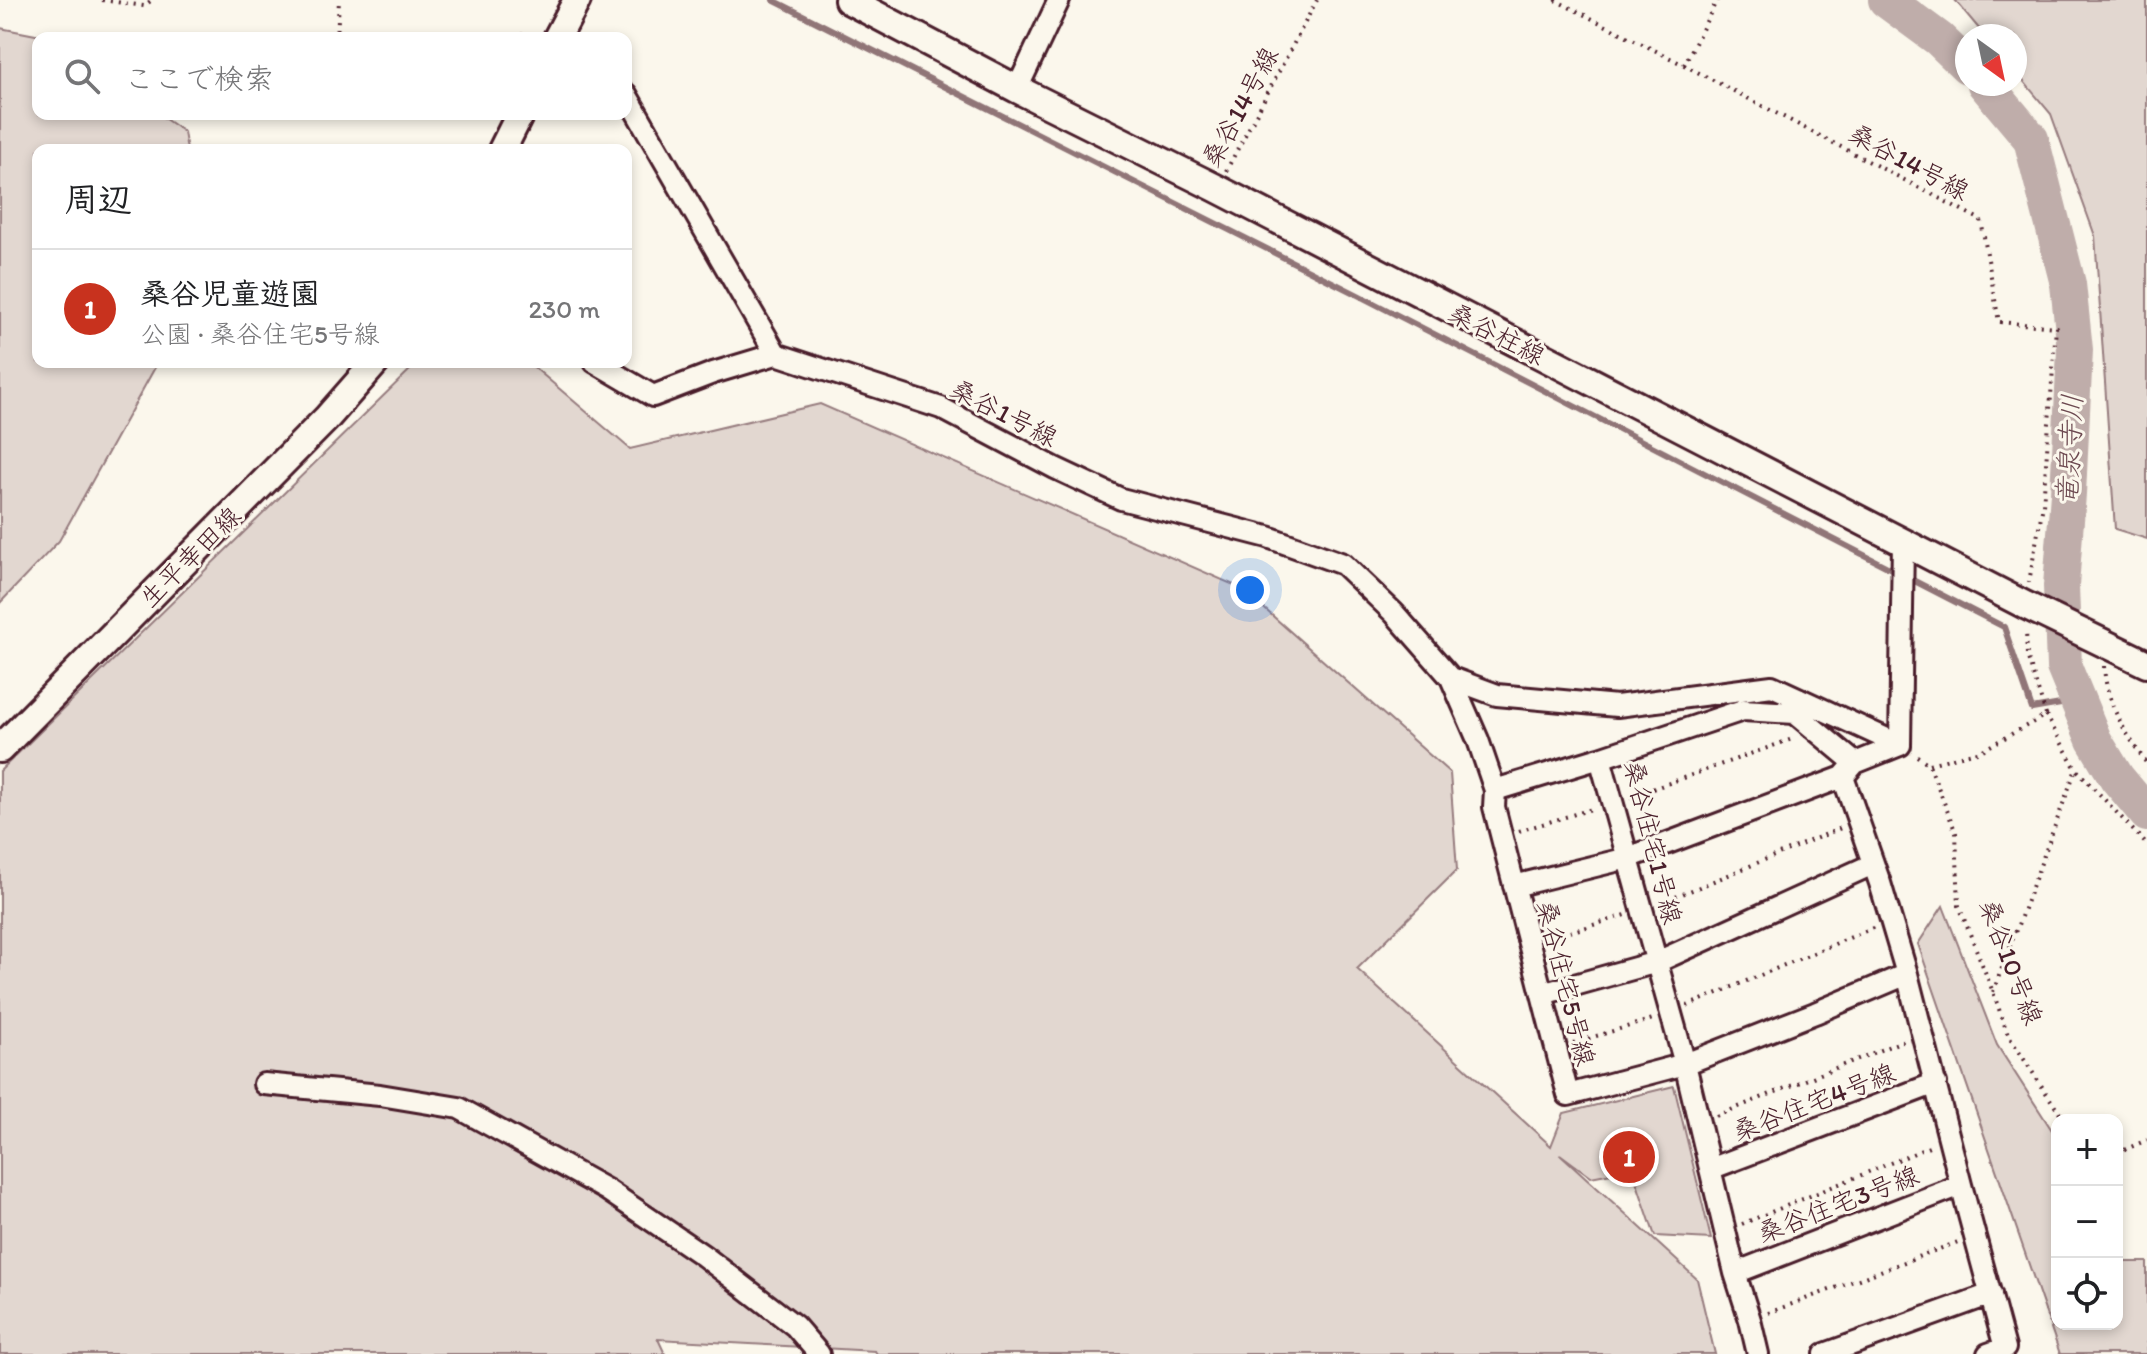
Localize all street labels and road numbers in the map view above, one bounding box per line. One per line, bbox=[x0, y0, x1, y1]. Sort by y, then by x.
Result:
street label: 桑谷14号線 bbox=[1195, 41, 1285, 173]
street label: 桑谷14号線 bbox=[1843, 117, 1975, 207]
street label: 桑谷柱線 bbox=[1443, 296, 1551, 372]
street label: 桑谷1号線 bbox=[945, 372, 1063, 454]
street label: 生平幸田線 bbox=[133, 500, 247, 614]
street label: 桑谷住宅1号線 bbox=[1617, 757, 1689, 927]
street label: 桑谷10号線 bbox=[1972, 895, 2050, 1029]
street label: 桑谷住宅5号線 bbox=[1530, 897, 1602, 1069]
street label: 桑谷住宅4号線 bbox=[1728, 1056, 1900, 1148]
street label: 桑谷住宅3号線 bbox=[1753, 1159, 1923, 1249]

